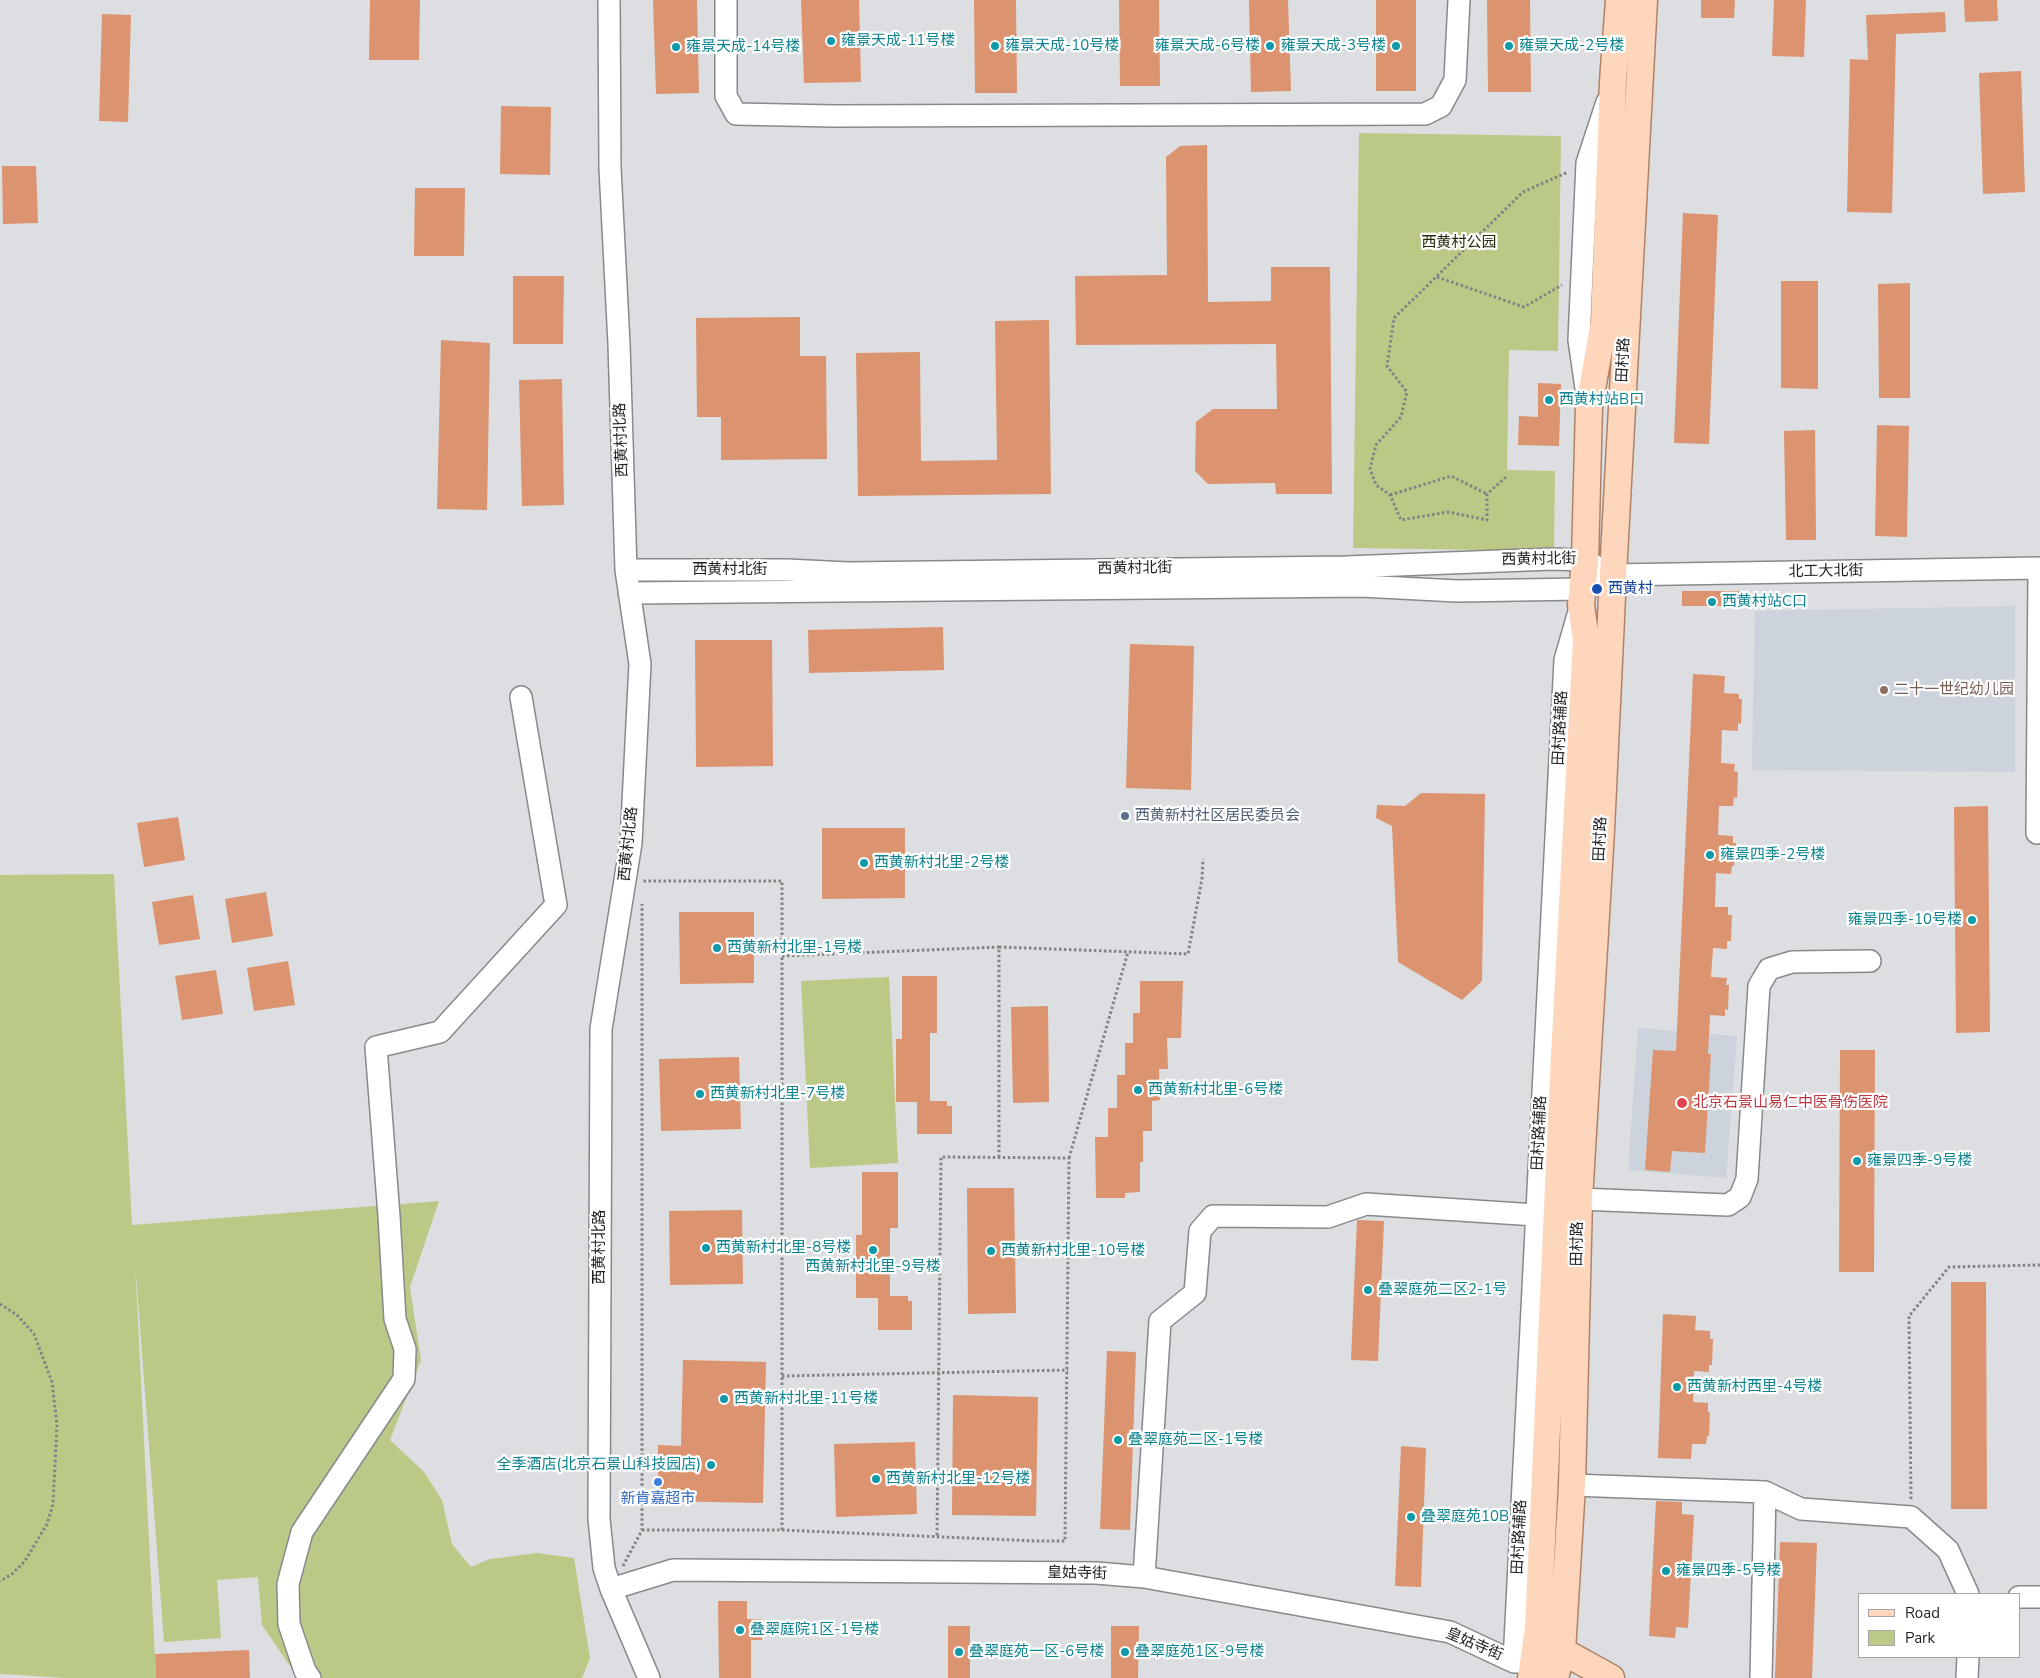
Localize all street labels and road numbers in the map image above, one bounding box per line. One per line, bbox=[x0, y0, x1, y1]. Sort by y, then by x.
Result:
street label: 田村路 bbox=[1614, 337, 1634, 383]
street label: 西黄村北路 bbox=[612, 402, 632, 478]
street label: 西黄村北街 bbox=[1501, 550, 1577, 570]
street label: 西黄村北街 bbox=[1097, 559, 1173, 579]
street label: 西黄村北街 bbox=[693, 561, 767, 579]
street label: 北工大北街 bbox=[1788, 562, 1864, 582]
street label: 田村路辅路 bbox=[1550, 690, 1572, 766]
street label: 西黄村北路 bbox=[616, 806, 642, 882]
street label: 田村路 bbox=[1591, 816, 1611, 862]
street label: 田村路辅路 bbox=[1529, 1095, 1551, 1171]
street label: 西黄村北路 bbox=[591, 1210, 609, 1284]
street label: 田村路 bbox=[1569, 1221, 1587, 1267]
street label: 田村路辅路 bbox=[1509, 1499, 1531, 1575]
street label: 皇姑寺街 bbox=[1047, 1564, 1107, 1584]
street label: 皇姑寺街 bbox=[1443, 1625, 1505, 1665]

